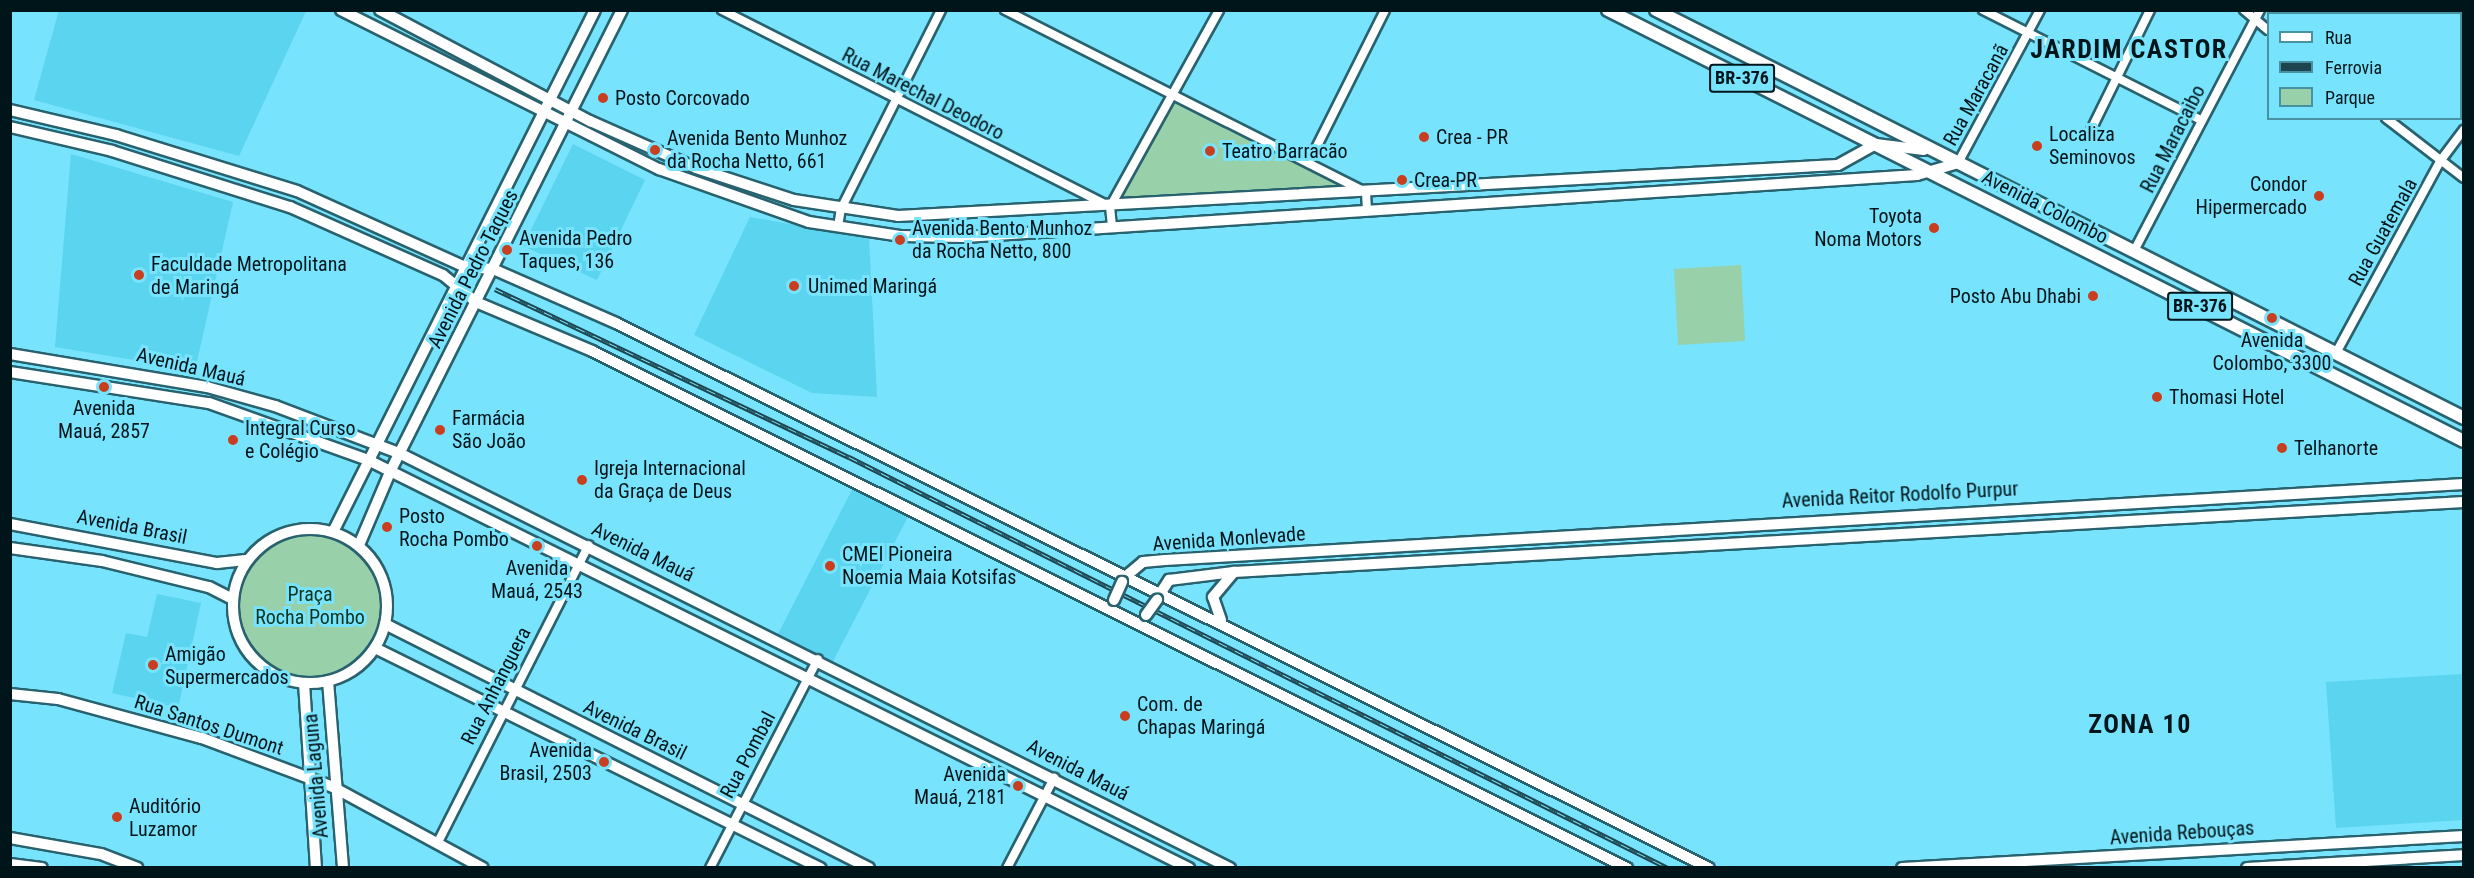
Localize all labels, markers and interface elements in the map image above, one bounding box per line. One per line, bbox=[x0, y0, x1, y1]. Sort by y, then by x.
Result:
legend bbox=[2267, 12, 2462, 120]
text: Rua bbox=[2325, 27, 2352, 48]
district label: JARDIM CASTOR bbox=[2030, 34, 2228, 66]
street label: Rua Maracanã bbox=[1938, 40, 2014, 150]
street label: Rua Marechal Deodoro bbox=[838, 43, 1008, 145]
text: Ferrovia bbox=[2325, 57, 2382, 78]
road number: BR-376 bbox=[1709, 63, 1775, 93]
street label: Rua Maracaibo bbox=[2136, 81, 2210, 197]
place label: Posto Corcovado bbox=[615, 86, 750, 110]
text: Parque bbox=[2325, 87, 2375, 108]
marker: Posto Corcovado bbox=[596, 91, 610, 105]
place label: Localiza Seminovos bbox=[2049, 122, 2136, 169]
place label: Crea - PR bbox=[1436, 125, 1508, 149]
place label: Avenida Bento Munhoz da Rocha Netto, 661 bbox=[667, 126, 847, 173]
marker: Crea - PR bbox=[1417, 130, 1431, 144]
place label: Teatro Barracão bbox=[1222, 139, 1348, 163]
marker: Localiza Seminovos bbox=[2030, 139, 2044, 153]
marker: Avenida Bento Munhoz da Rocha Netto, 661 bbox=[648, 143, 662, 157]
marker: Teatro Barracão bbox=[1203, 144, 1217, 158]
street label: Avenida Colombo bbox=[1978, 165, 2112, 249]
place label: Crea-PR bbox=[1414, 168, 1477, 192]
place label: Condor Hipermercado bbox=[2196, 172, 2307, 219]
marker: Crea-PR bbox=[1395, 173, 1409, 187]
street label: Rua Guatemala bbox=[2344, 174, 2422, 290]
street label: Avenida Pedro Taques bbox=[423, 186, 523, 352]
marker: Condor Hipermercado bbox=[2312, 189, 2326, 203]
place label: Toyota Noma Motors bbox=[1814, 204, 1922, 251]
place label: Avenida Bento Munhoz da Rocha Netto, 800 bbox=[912, 216, 1092, 263]
marker: Toyota Noma Motors bbox=[1927, 221, 1941, 235]
place label: Avenida Pedro Taques, 136 bbox=[519, 226, 632, 273]
marker: Avenida Bento Munhoz da Rocha Netto, 800 bbox=[893, 233, 907, 247]
marker: Avenida Pedro Taques, 136 bbox=[500, 243, 514, 257]
place label: Faculdade Metropolitana de Maringá bbox=[151, 252, 347, 299]
marker: Faculdade Metropolitana de Maringá bbox=[132, 268, 146, 282]
place label: Unimed Maringá bbox=[808, 274, 937, 298]
marker: Unimed Maringá bbox=[785, 277, 803, 295]
place label: Posto Abu Dhabi bbox=[1950, 284, 2081, 308]
marker: Posto Abu Dhabi bbox=[2086, 289, 2100, 303]
road number: BR-376 bbox=[2167, 291, 2233, 321]
marker: Avenida Colombo, 3300 bbox=[2265, 311, 2279, 325]
place label: Avenida Colombo, 3300 bbox=[2213, 328, 2331, 375]
street label: Avenida Mauá bbox=[134, 343, 248, 391]
marker: Avenida Mauá, 2857 bbox=[97, 380, 111, 394]
place label: Thomasi Hotel bbox=[2169, 385, 2284, 409]
marker: Thomasi Hotel bbox=[2150, 390, 2164, 404]
place label: Avenida Mauá, 2857 bbox=[58, 396, 150, 443]
place label: Farmácia São João bbox=[452, 406, 526, 453]
place label: Integral Curso e Colégio bbox=[245, 416, 356, 463]
marker: Farmácia São João bbox=[433, 423, 447, 437]
marker: Integral Curso e Colégio bbox=[226, 433, 240, 447]
place label: Telhanorte bbox=[2294, 436, 2378, 460]
marker: Telhanorte bbox=[2275, 441, 2289, 455]
place label: Igreja Internacional da Graça de Deus bbox=[594, 456, 746, 503]
marker: Igreja Internacional da Graça de Deus bbox=[575, 473, 589, 487]
street label: Avenida Reitor Rodolfo Purpur bbox=[1781, 477, 2019, 513]
place label: Posto Rocha Pombo bbox=[399, 504, 509, 551]
street label: Avenida Brasil bbox=[75, 505, 189, 549]
street label: Avenida Mauá bbox=[588, 517, 698, 587]
marker: Posto Rocha Pombo bbox=[380, 520, 394, 534]
street label: Avenida Monlevade bbox=[1152, 522, 1306, 556]
marker: Avenida Mauá, 2543 bbox=[530, 539, 544, 553]
place label: CMEI Pioneira Noemia Maia Kotsifas bbox=[842, 542, 1016, 589]
place label: Avenida Mauá, 2543 bbox=[491, 556, 583, 603]
marker: CMEI Pioneira Noemia Maia Kotsifas bbox=[823, 559, 837, 573]
park label: Praça Rocha Pombo bbox=[255, 583, 365, 630]
street label: Rua Anhanguera bbox=[456, 623, 536, 749]
place label: Amigão Supermercados bbox=[165, 642, 289, 689]
marker: Amigão Supermercados bbox=[146, 658, 160, 672]
street label: Rua Santos Dumont bbox=[131, 690, 287, 760]
place label: Com. de Chapas Maringá bbox=[1137, 692, 1265, 739]
street label: Avenida Brasil bbox=[580, 695, 690, 765]
street label: Rua Pombal bbox=[715, 708, 781, 802]
marker: Com. de Chapas Maringá bbox=[1118, 709, 1132, 723]
district label: ZONA 10 bbox=[2088, 709, 2192, 741]
street label: Avenida Laguna bbox=[299, 713, 333, 839]
street label: Avenida Mauá bbox=[1023, 734, 1133, 806]
place label: Avenida Brasil, 2503 bbox=[499, 738, 592, 785]
marker: Avenida Brasil, 2503 bbox=[597, 755, 611, 769]
place label: Avenida Mauá, 2181 bbox=[914, 762, 1006, 809]
marker: Avenida Mauá, 2181 bbox=[1011, 779, 1025, 793]
place label: Auditório Luzamor bbox=[129, 794, 201, 841]
marker: Auditório Luzamor bbox=[110, 810, 124, 824]
street label: Avenida Rebouças bbox=[2109, 816, 2255, 850]

